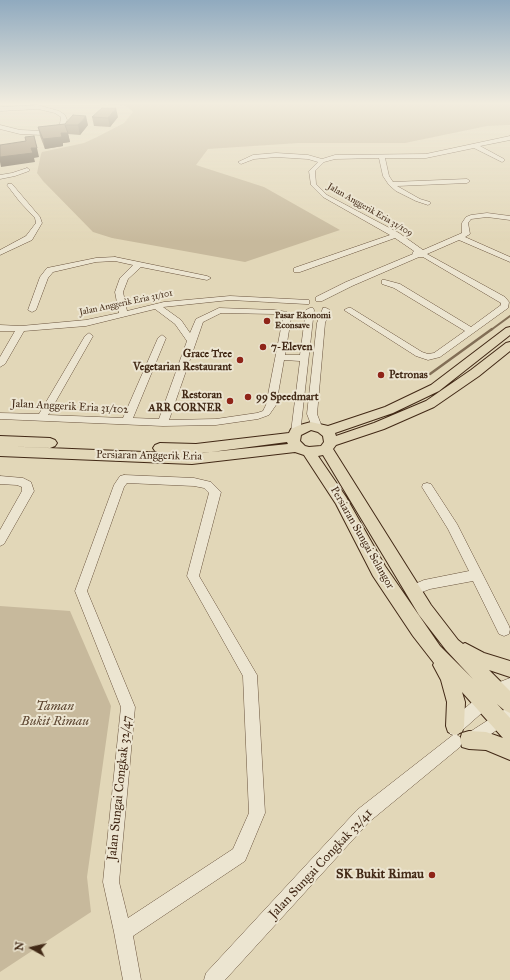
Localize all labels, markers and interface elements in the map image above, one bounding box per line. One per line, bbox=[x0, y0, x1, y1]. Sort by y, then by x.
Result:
street label: Jalan Anggerik Eria 31/109 bbox=[326, 181, 414, 239]
street label: Jalan Anggerik Eria 31/101 bbox=[78, 288, 174, 318]
place label: Pasar Ekonomi Econsave bbox=[275, 311, 331, 332]
marker: Pasar Ekonomi Econsave bbox=[262, 316, 272, 326]
place label: 7-Eleven bbox=[271, 340, 312, 354]
marker: 7-Eleven bbox=[258, 342, 268, 352]
place label: Grace Tree Vegetarian Restaurant bbox=[133, 347, 232, 373]
marker: Grace Tree Vegetarian Restaurant bbox=[235, 355, 245, 365]
place label: Petronas bbox=[389, 368, 428, 382]
marker: Petronas bbox=[376, 370, 386, 380]
place label: Restoran ARR CORNER bbox=[148, 388, 222, 414]
place label: 99 Speedmart bbox=[256, 390, 319, 404]
marker: 99 Speedmart bbox=[243, 392, 253, 402]
marker: Restoran ARR CORNER bbox=[225, 396, 235, 406]
street label: Jalan Anggerik Eria 31/102 bbox=[11, 397, 129, 417]
street label: Persiaran Anggerik Eria bbox=[96, 448, 202, 464]
street label: Persiaran Sungai Selangor bbox=[327, 484, 397, 592]
park label: Taman Bukit Rimau bbox=[21, 699, 89, 730]
street label: Jalan Sungai Congkak 32/47 bbox=[105, 715, 135, 861]
street label: Jalan Sungai Congkak 32/41 bbox=[266, 806, 376, 922]
place label: SK Bukit Rimau bbox=[336, 867, 424, 883]
marker: SK Bukit Rimau bbox=[427, 870, 437, 880]
north arrow bbox=[12, 928, 52, 968]
text: N bbox=[13, 941, 27, 952]

